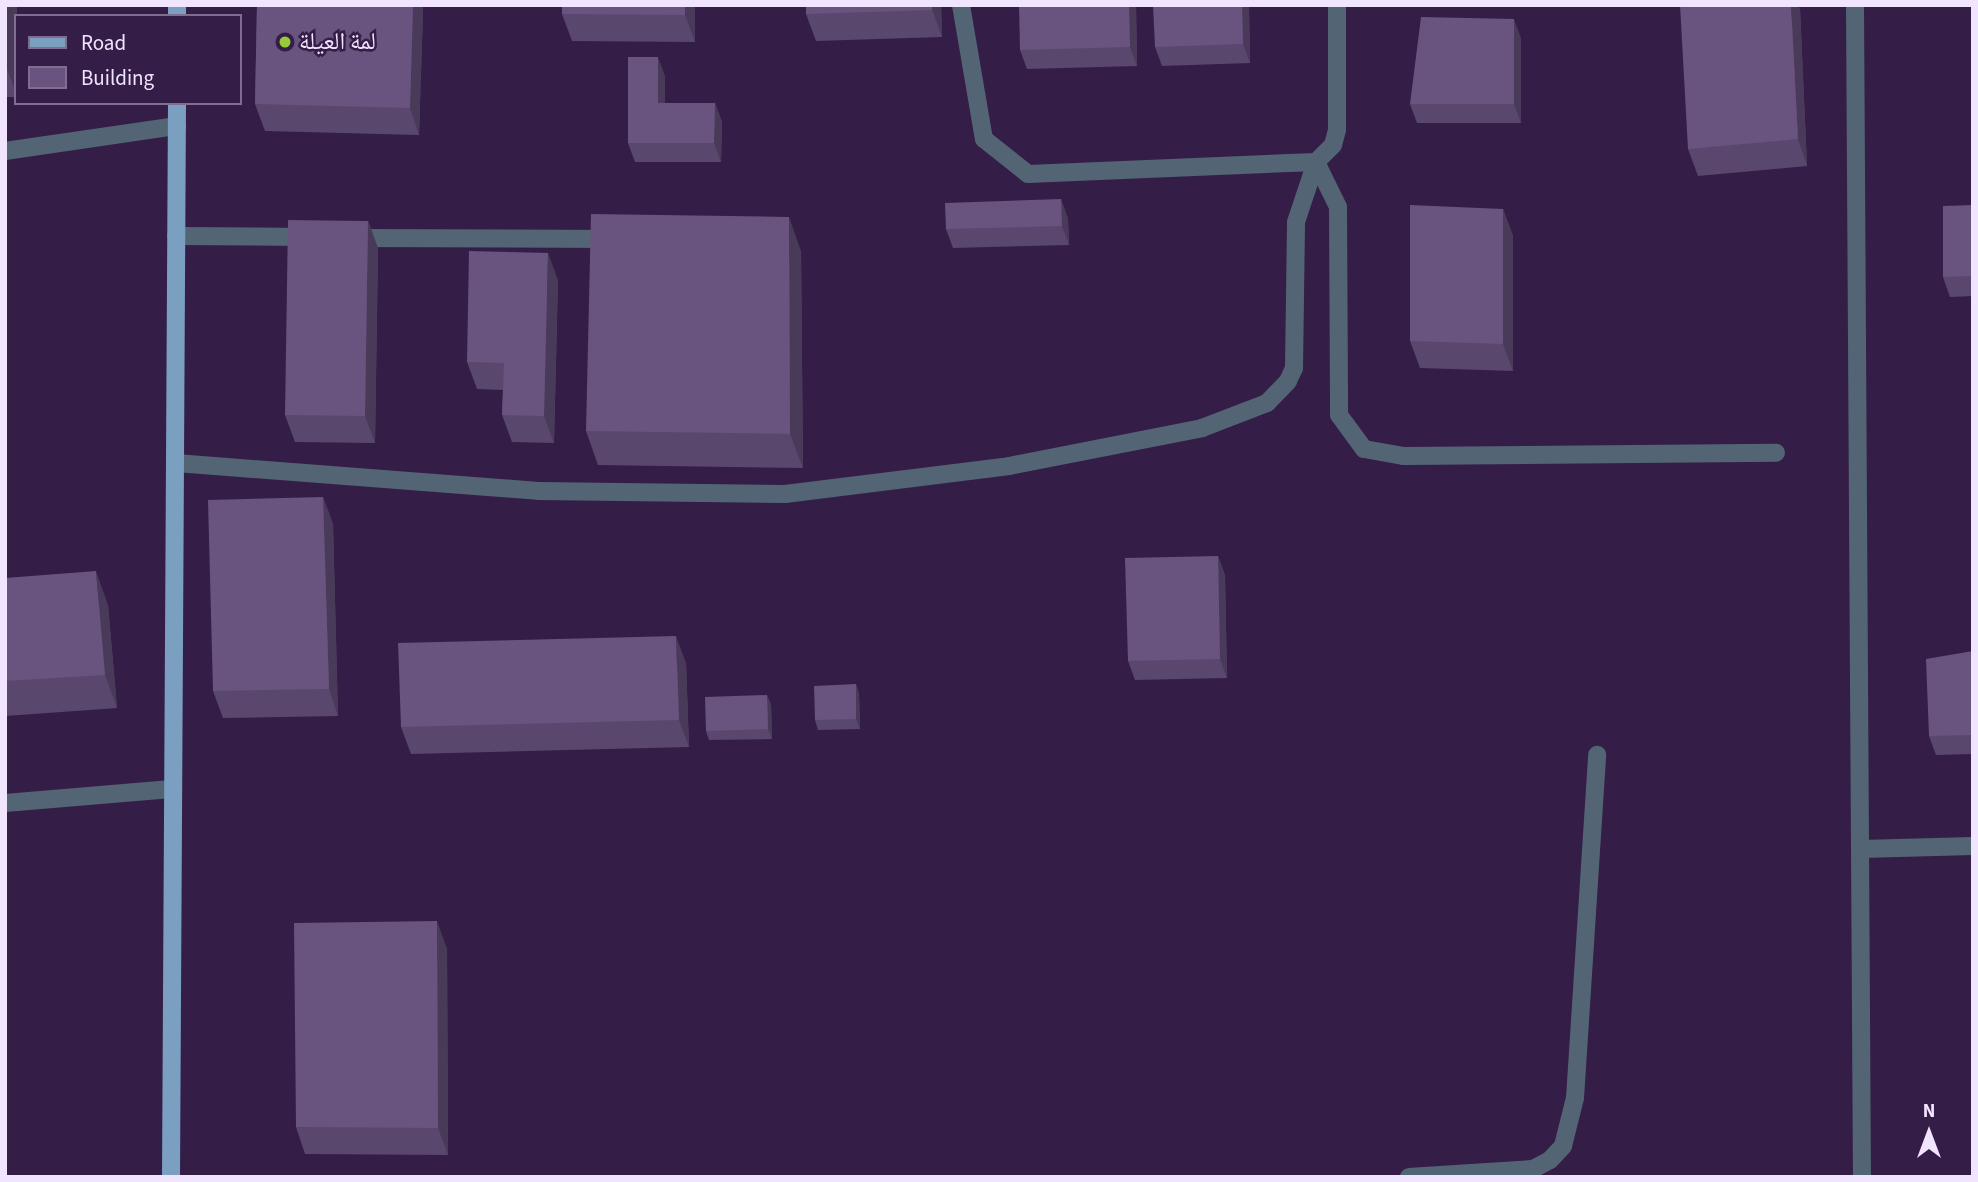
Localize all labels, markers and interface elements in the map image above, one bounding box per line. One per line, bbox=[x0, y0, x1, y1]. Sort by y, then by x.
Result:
legend bbox=[14, 14, 242, 105]
text: Road bbox=[81, 28, 126, 58]
place label: لمة العيلة bbox=[299, 28, 376, 56]
marker: لمة العيلة bbox=[277, 34, 293, 50]
text: Building bbox=[81, 63, 154, 93]
north arrow bbox=[1894, 1098, 1964, 1168]
text: N bbox=[1923, 1098, 1935, 1125]

